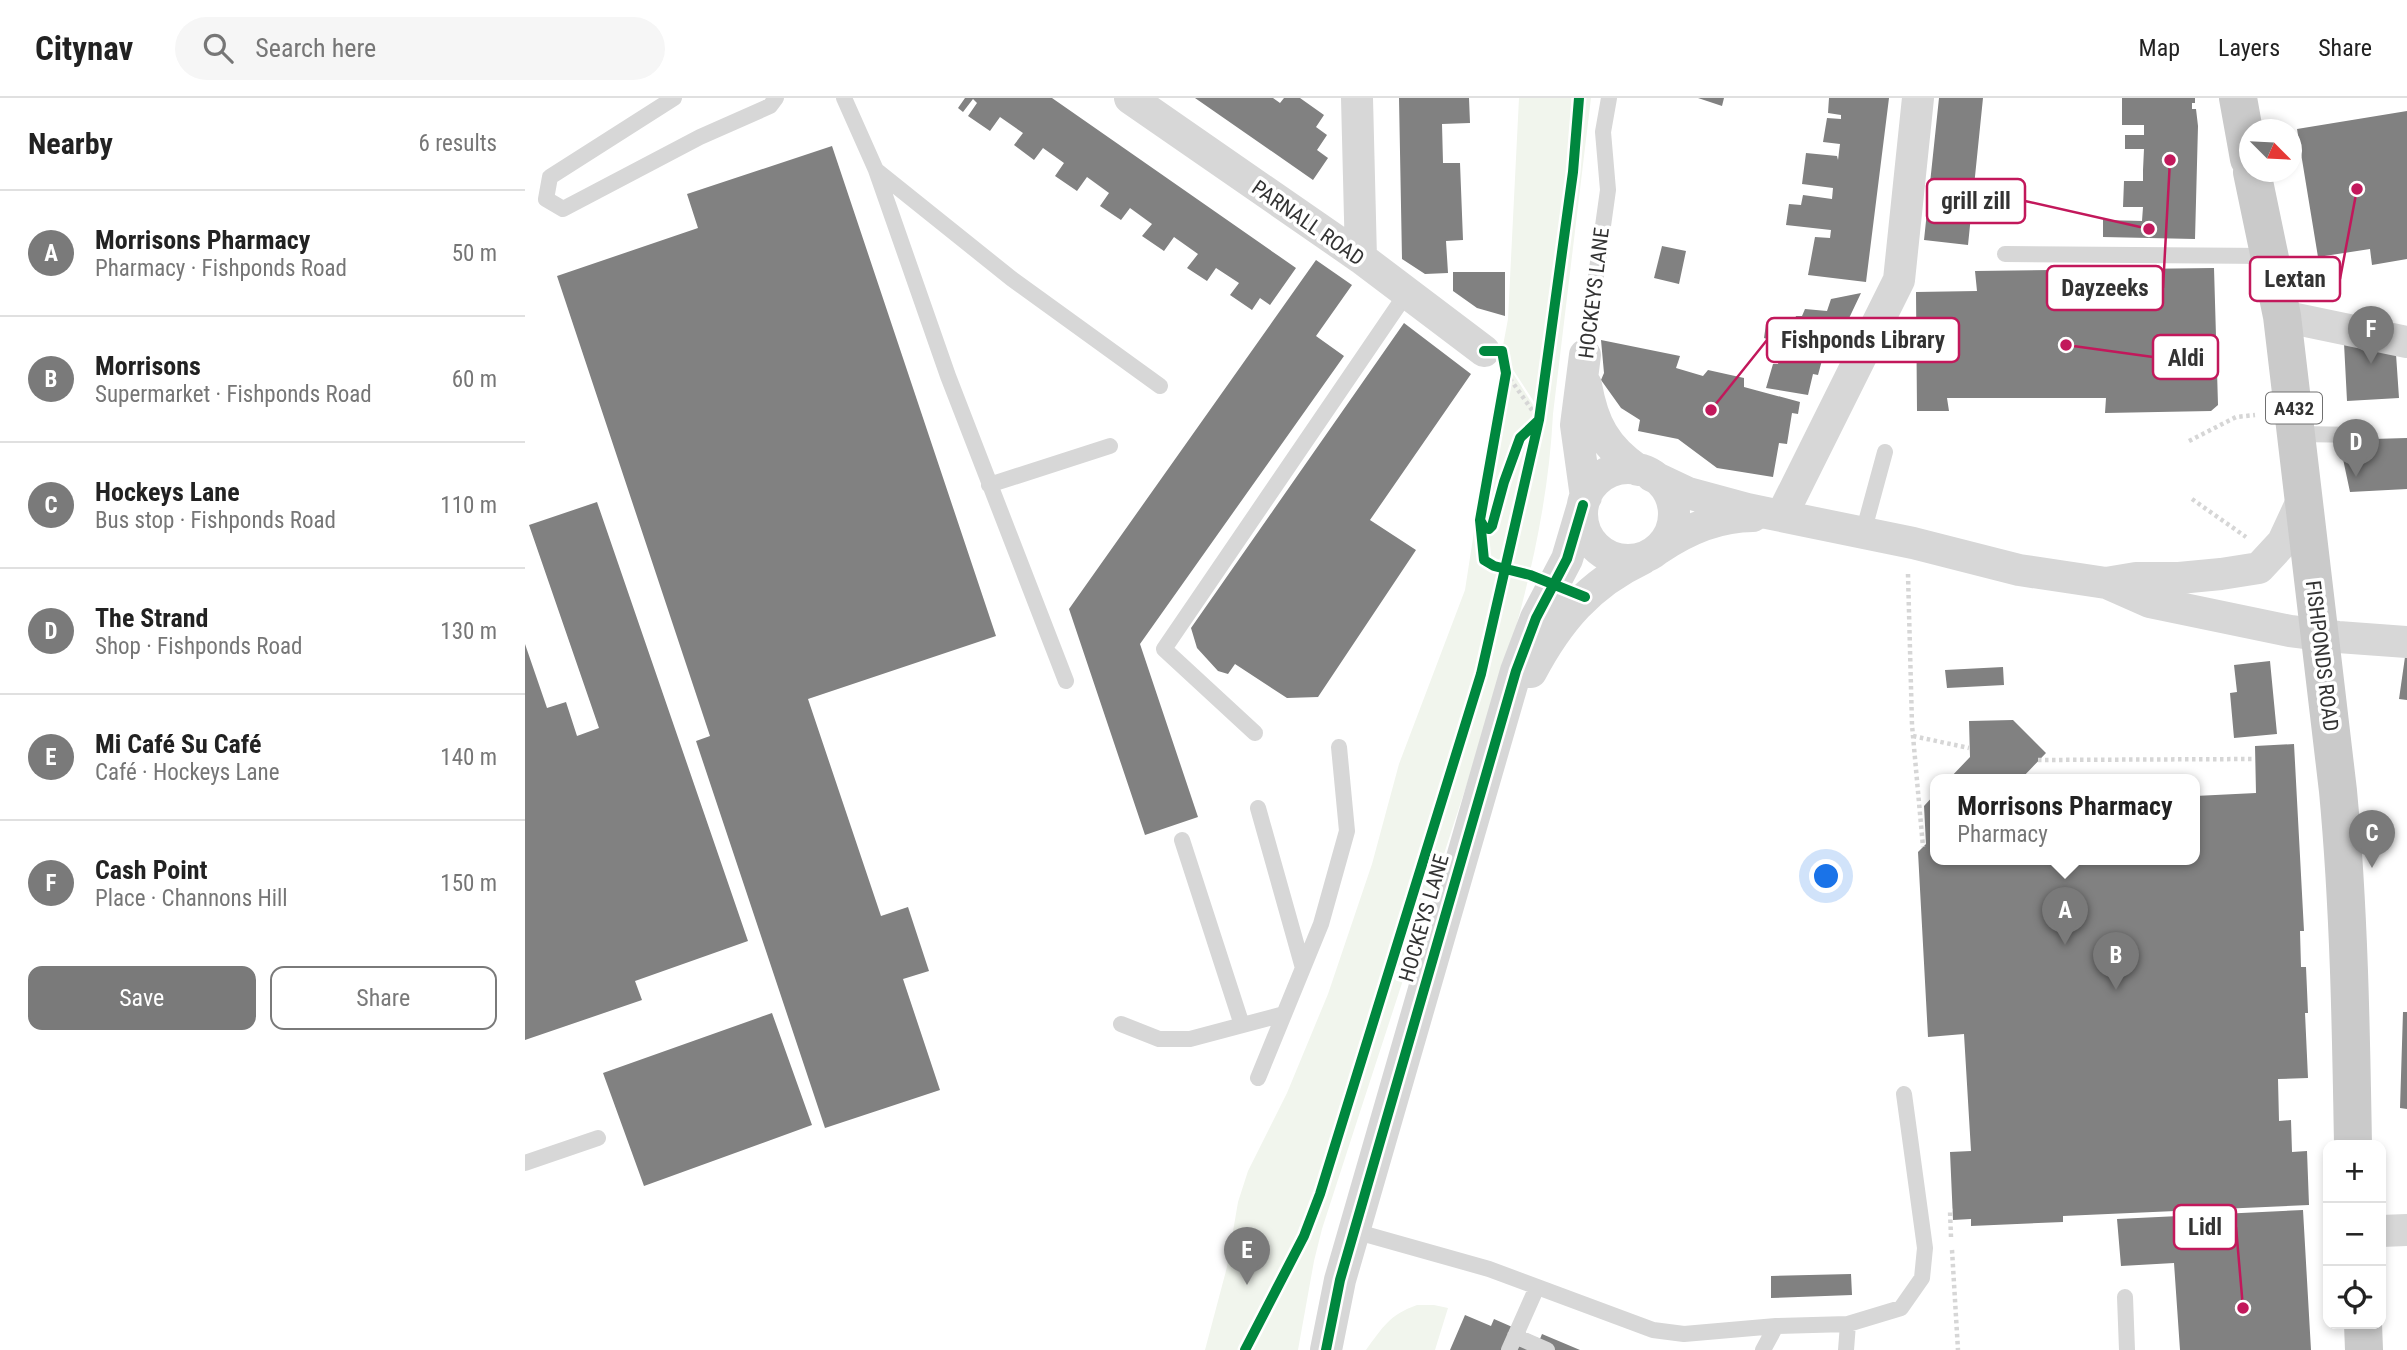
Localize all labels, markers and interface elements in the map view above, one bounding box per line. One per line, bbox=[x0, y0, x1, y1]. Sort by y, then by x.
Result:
search box bbox=[175, 17, 665, 80]
text: Citynav bbox=[35, 29, 133, 68]
icon: search bbox=[199, 29, 237, 67]
text: Search here bbox=[255, 33, 376, 63]
text: Map bbox=[2139, 34, 2180, 62]
text: Layers bbox=[2218, 34, 2280, 62]
text: Share bbox=[2318, 34, 2372, 62]
north arrow bbox=[2239, 119, 2302, 182]
text: Nearby bbox=[28, 126, 113, 161]
text: 6 results bbox=[419, 130, 497, 157]
street label: PARNALL ROAD bbox=[1247, 176, 1369, 270]
callout: grill zill bbox=[1927, 179, 2025, 223]
text: grill zill bbox=[1941, 188, 2011, 215]
text: Morrisons Pharmacy bbox=[95, 225, 310, 255]
street label: HOCKEYS LANE bbox=[1574, 226, 1614, 360]
text: A bbox=[44, 240, 58, 267]
text: 50 m bbox=[452, 240, 497, 267]
text: Pharmacy · Fishponds Road bbox=[95, 255, 347, 282]
callout: Lextan bbox=[2250, 257, 2340, 301]
callout: Dayzeeks bbox=[2047, 266, 2163, 310]
text: Lextan bbox=[2264, 266, 2326, 293]
text: Dayzeeks bbox=[2061, 275, 2149, 302]
pin: F bbox=[2348, 306, 2394, 364]
callout: Fishponds Library bbox=[1767, 318, 1959, 362]
text: Fishponds Library bbox=[1781, 327, 1946, 354]
callout: Aldi bbox=[2153, 335, 2218, 379]
text: Aldi bbox=[2168, 345, 2204, 372]
text: Morrisons bbox=[95, 351, 201, 381]
text: B bbox=[45, 366, 57, 393]
text: 60 m bbox=[452, 366, 497, 393]
text: Supermarket · Fishponds Road bbox=[95, 381, 372, 408]
road number: A432 bbox=[2266, 392, 2322, 424]
pin: D bbox=[2333, 419, 2379, 477]
text: Hockeys Lane bbox=[95, 477, 240, 507]
text: C bbox=[44, 492, 58, 519]
text: 110 m bbox=[440, 492, 497, 519]
text: Bus stop · Fishponds Road bbox=[95, 507, 336, 534]
street label: FISHPONDS ROAD bbox=[2301, 579, 2343, 733]
text: The Strand bbox=[95, 603, 209, 633]
text: D bbox=[45, 618, 58, 645]
text: 130 m bbox=[440, 618, 497, 645]
text: Shop · Fishponds Road bbox=[95, 633, 302, 660]
text: Mi Café Su Café bbox=[95, 729, 262, 759]
text: E bbox=[45, 744, 57, 771]
text: 140 m bbox=[440, 744, 497, 771]
text: Café · Hockeys Lane bbox=[95, 759, 279, 786]
popup bbox=[1930, 774, 2200, 865]
text: Morrisons Pharmacy bbox=[1957, 791, 2173, 821]
pin: C bbox=[2349, 810, 2395, 868]
text: Pharmacy bbox=[1957, 821, 2048, 848]
street label: HOCKEYS LANE bbox=[1394, 851, 1454, 985]
text: Cash Point bbox=[95, 855, 208, 885]
your location bbox=[1809, 859, 1843, 893]
text: F bbox=[46, 870, 56, 897]
text: 150 m bbox=[440, 870, 497, 897]
text: Place · Channons Hill bbox=[95, 885, 288, 912]
pin: A bbox=[2042, 887, 2088, 945]
pin: B bbox=[2093, 932, 2139, 990]
button: Save bbox=[28, 966, 256, 1030]
button: Share bbox=[270, 966, 497, 1030]
map controls bbox=[2323, 1140, 2386, 1329]
button: + bbox=[2323, 1140, 2386, 1203]
button: − bbox=[2323, 1203, 2386, 1266]
callout: Lidl bbox=[2174, 1205, 2236, 1249]
text: Lidl bbox=[2188, 1214, 2222, 1241]
pin: E bbox=[1224, 1227, 1270, 1285]
button: locate bbox=[2323, 1266, 2386, 1329]

